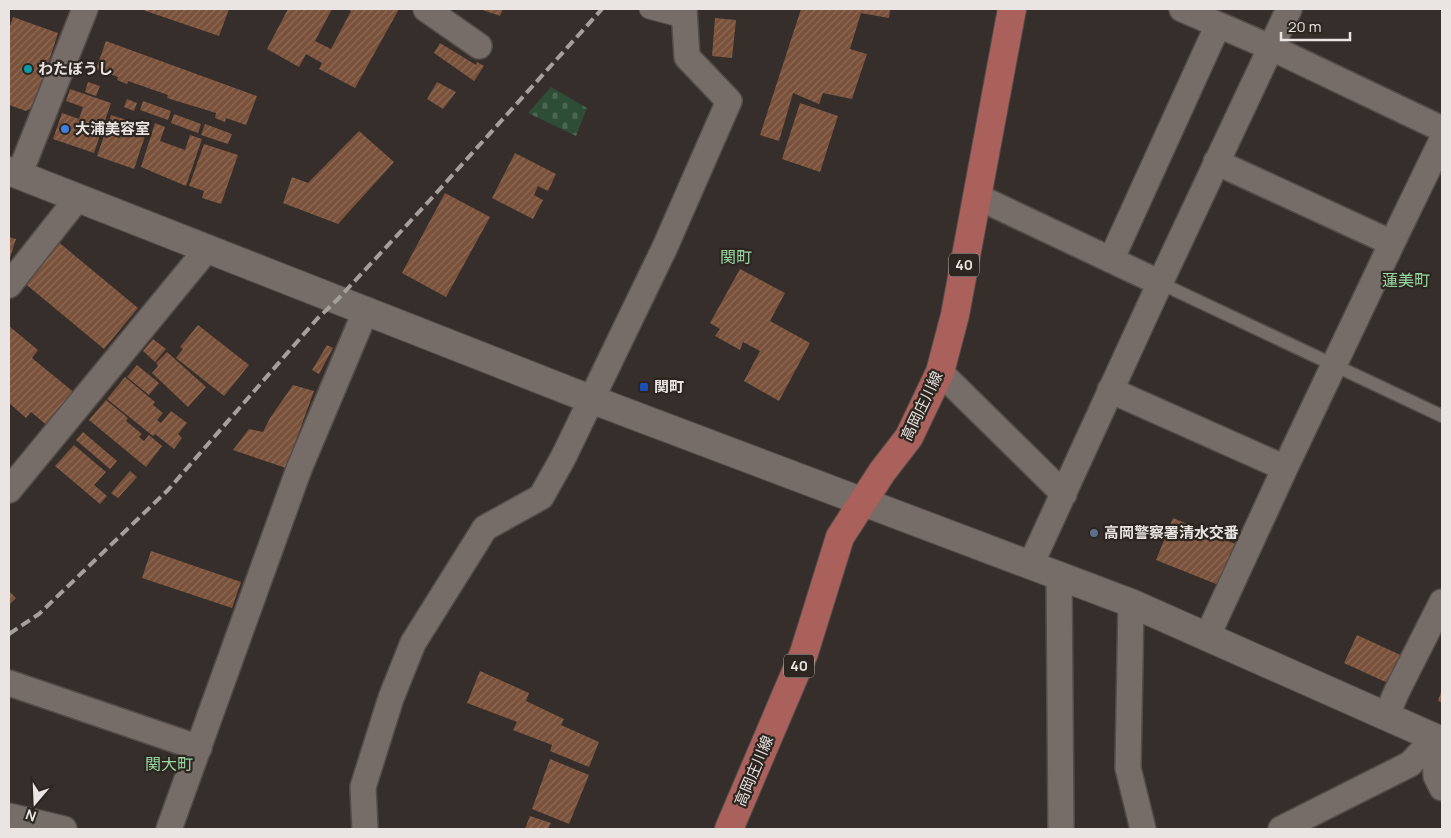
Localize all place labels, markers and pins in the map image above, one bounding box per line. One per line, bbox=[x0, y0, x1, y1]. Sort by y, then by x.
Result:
place label: わたぼうし bbox=[38, 58, 113, 79]
marker: わたぼうし bbox=[22, 63, 34, 75]
place label: 大浦美容室 bbox=[75, 118, 150, 139]
marker: 大浦美容室 bbox=[59, 123, 71, 135]
place label: 関町 bbox=[654, 376, 684, 397]
marker: 関町 bbox=[638, 381, 650, 393]
place label: 高岡警察署清水交番 bbox=[1104, 522, 1239, 543]
marker: 高岡警察署清水交番 bbox=[1088, 527, 1100, 539]

